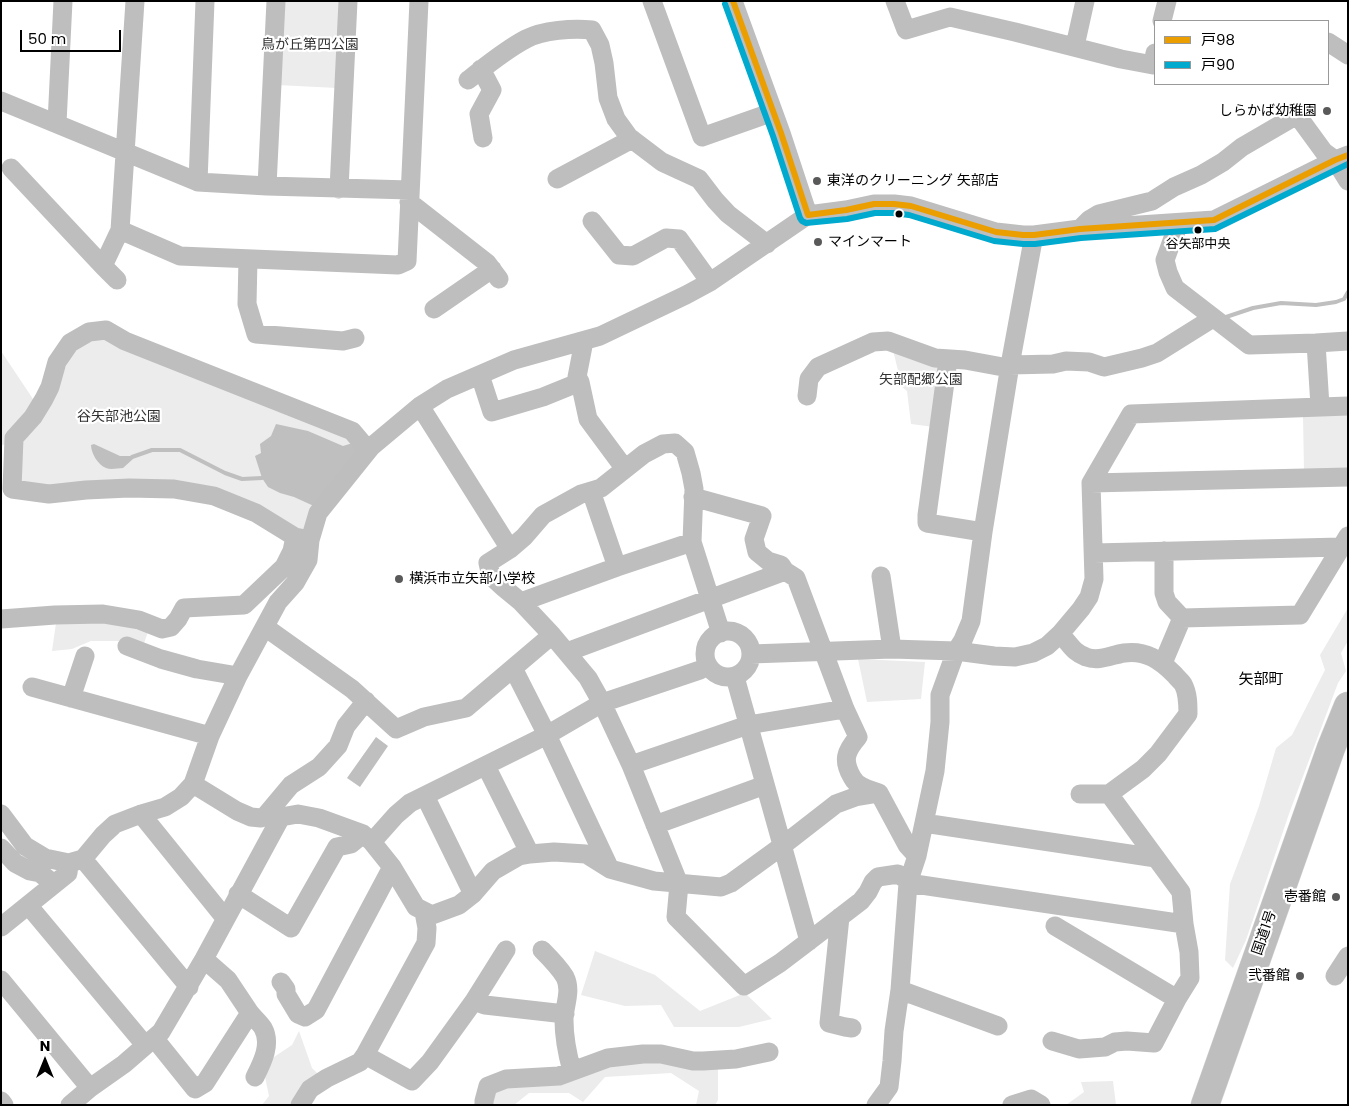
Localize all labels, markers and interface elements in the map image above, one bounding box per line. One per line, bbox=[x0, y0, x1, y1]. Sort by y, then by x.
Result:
scale bar bbox=[22, 20, 124, 52]
legend bbox=[1154, 20, 1329, 85]
text: 50 m bbox=[28, 28, 66, 49]
text: 戸98 bbox=[1201, 29, 1235, 50]
park label: 鳥が丘第四公園 bbox=[261, 37, 359, 53]
text: 戸90 bbox=[1201, 54, 1235, 75]
place label: しらかば幼稚園 bbox=[1219, 103, 1317, 119]
marker: しらかば幼稚園 bbox=[1321, 105, 1333, 117]
place label: 東洋のクリーニング 矢部店 bbox=[827, 173, 999, 189]
marker: 東洋のクリーニング 矢部店 bbox=[811, 175, 823, 187]
unlabelled marker bbox=[894, 209, 904, 219]
marker: 谷矢部中央 bbox=[1193, 225, 1203, 235]
place label: マインマート bbox=[828, 234, 912, 250]
marker: マインマート bbox=[812, 236, 824, 248]
place label: 谷矢部中央 bbox=[1166, 237, 1230, 253]
park label: 矢部配郷公園 bbox=[879, 372, 963, 388]
park label: 谷矢部池公園 bbox=[77, 409, 161, 425]
place label: 横浜市立矢部小学校 bbox=[409, 571, 535, 587]
marker: 横浜市立矢部小学校 bbox=[393, 573, 405, 585]
district label: 矢部町 bbox=[1239, 671, 1283, 689]
place label: 壱番館 bbox=[1284, 889, 1326, 905]
marker: 壱番館 bbox=[1330, 891, 1342, 903]
street label: 国道1号 bbox=[1249, 908, 1281, 958]
place label: 弐番館 bbox=[1248, 968, 1290, 984]
marker: 弐番館 bbox=[1294, 970, 1306, 982]
north arrow bbox=[20, 1036, 70, 1086]
text: N bbox=[40, 1036, 50, 1056]

